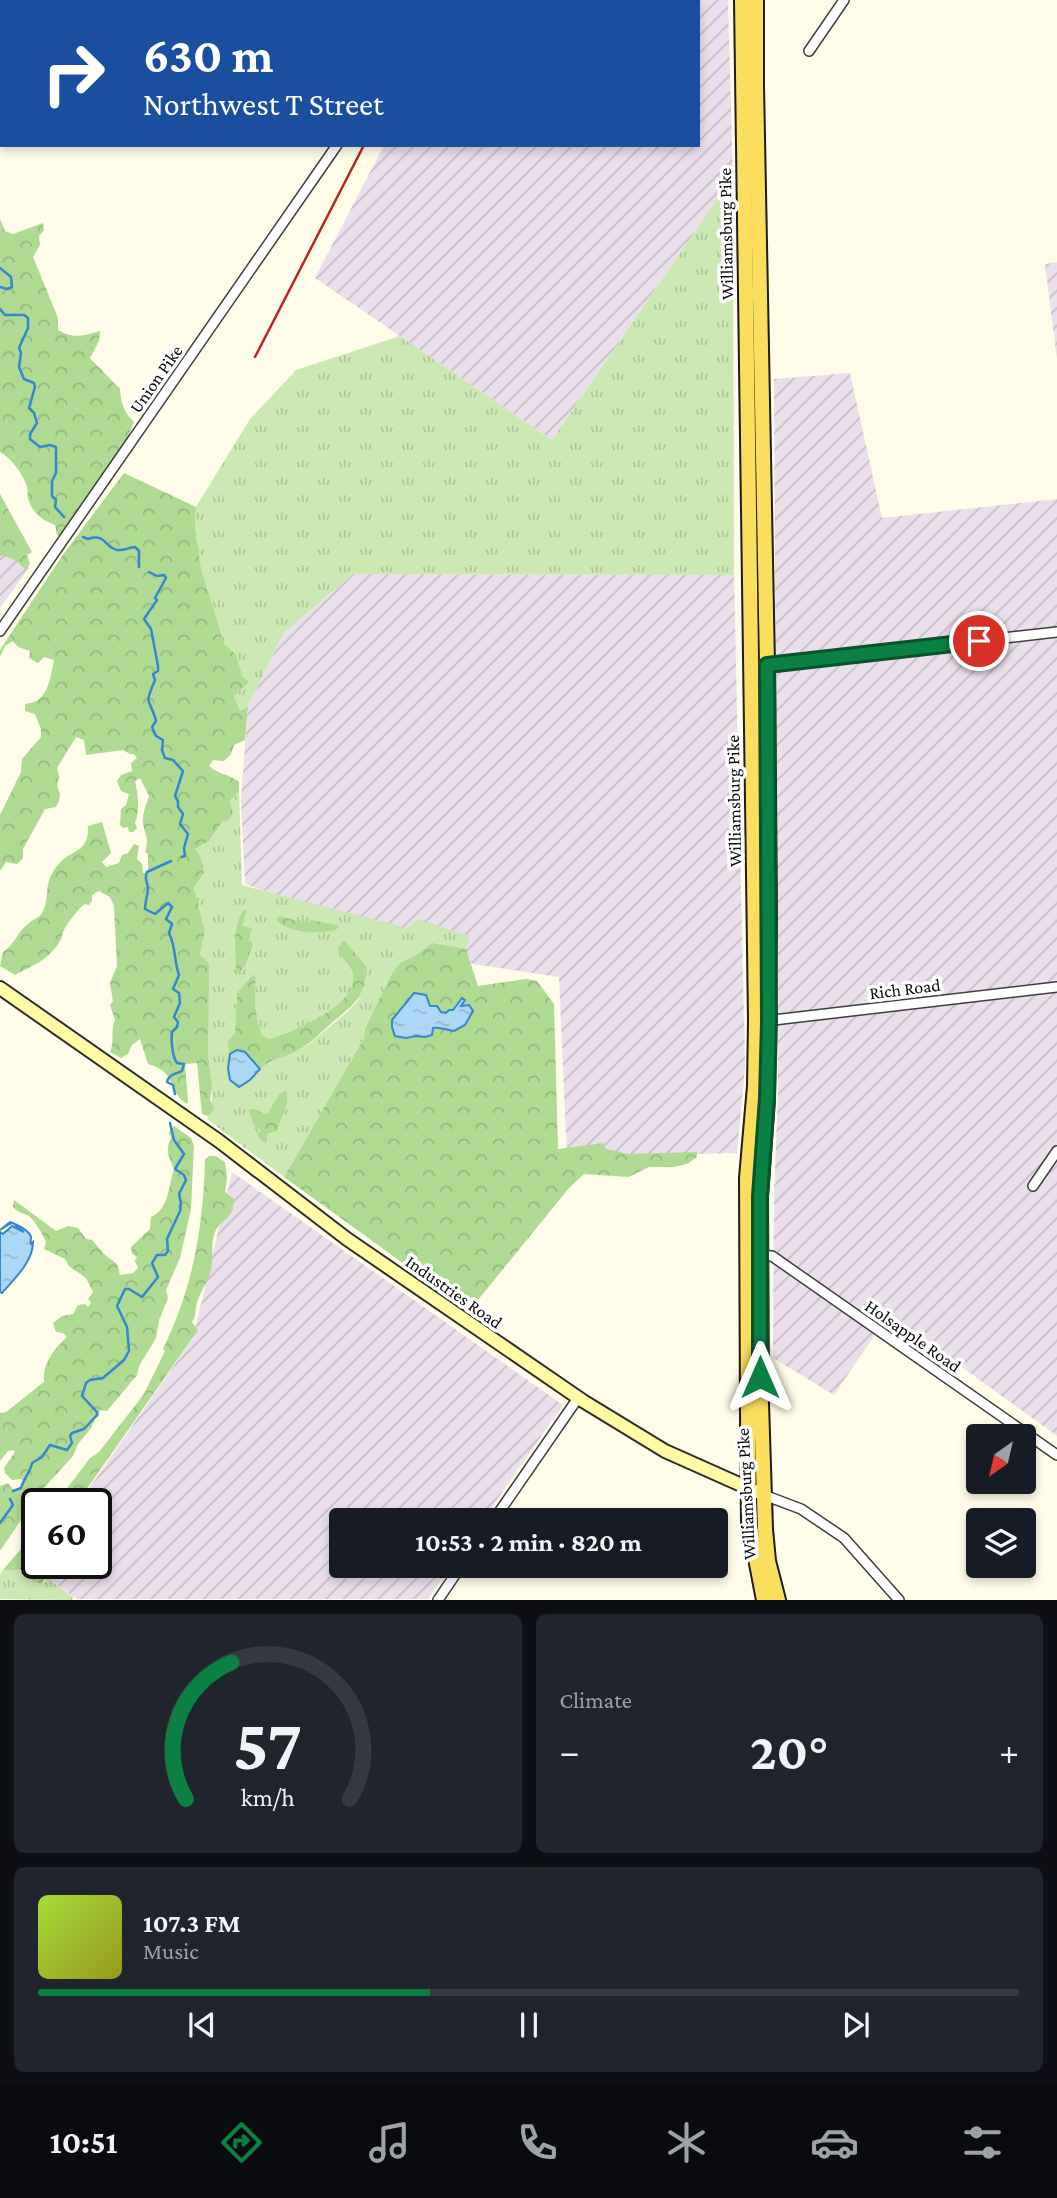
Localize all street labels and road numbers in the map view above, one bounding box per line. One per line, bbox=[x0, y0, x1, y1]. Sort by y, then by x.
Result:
street label: Williamsburg Pike bbox=[715, 168, 737, 300]
street label: Union Pike bbox=[125, 341, 187, 417]
street label: Williamsburg Pike bbox=[723, 735, 745, 867]
street label: Rich Road bbox=[868, 975, 942, 1003]
street label: Industries Road bbox=[402, 1251, 506, 1333]
street label: Holsapple Road bbox=[861, 1296, 965, 1377]
street label: Williamsburg Pike bbox=[733, 1427, 759, 1560]

